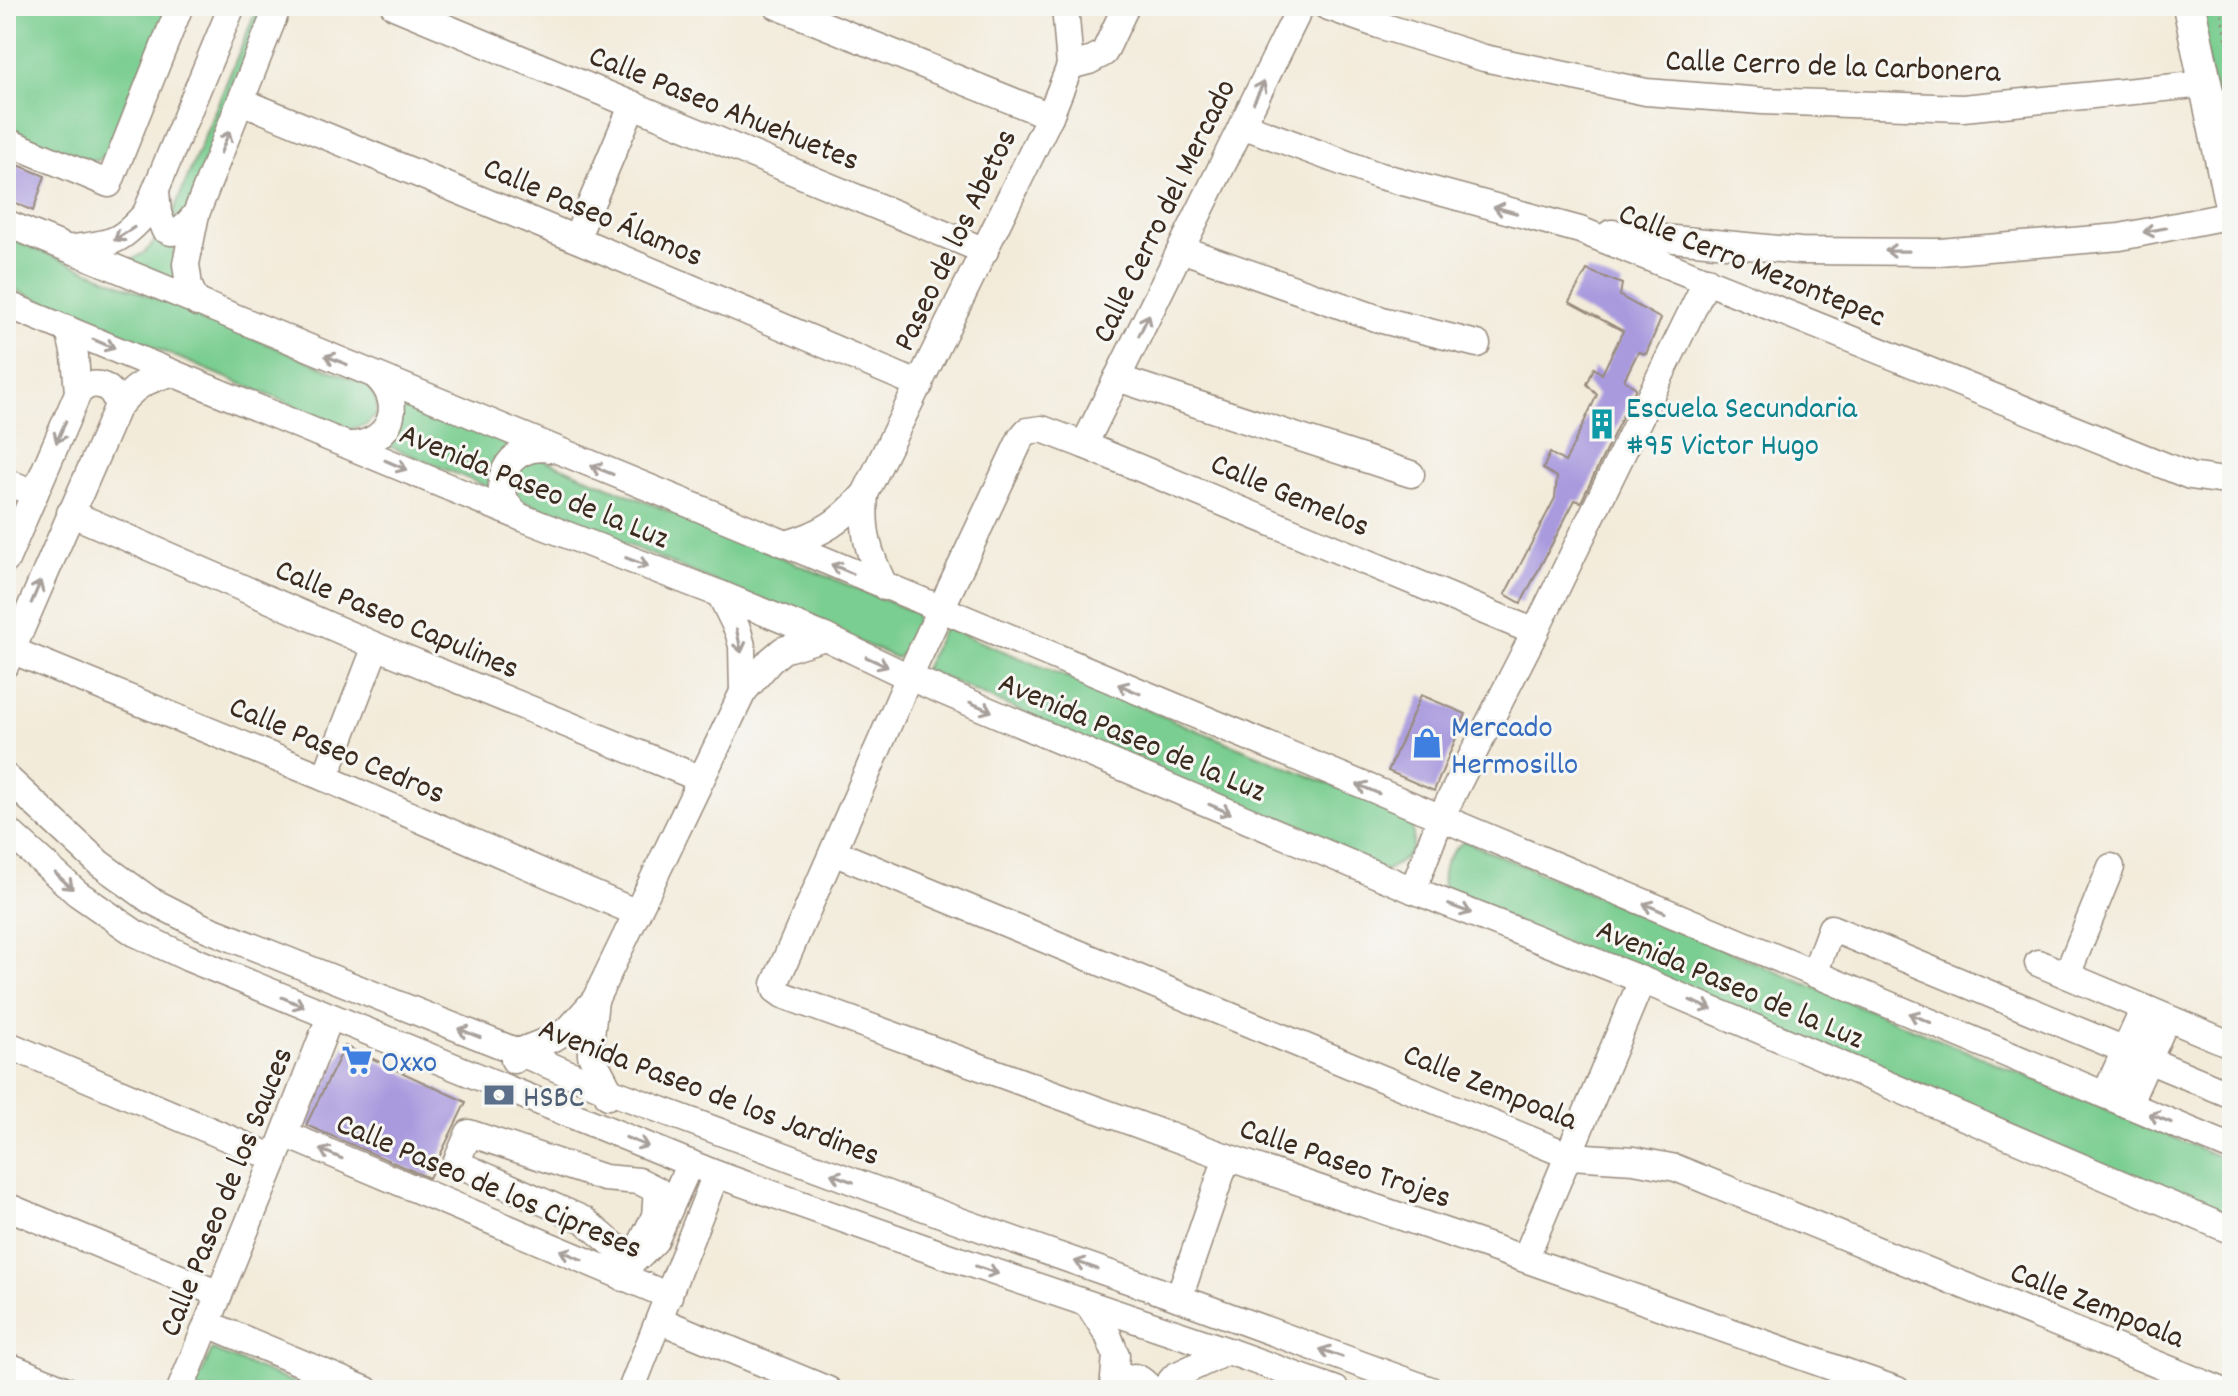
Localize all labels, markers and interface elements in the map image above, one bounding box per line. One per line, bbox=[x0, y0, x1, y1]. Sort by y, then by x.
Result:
street label: Calle Paseo Ahuehuetes bbox=[581, 35, 865, 186]
street label: Calle Cerro de la Carbonera bbox=[1664, 40, 2002, 98]
street label: Calle Cerro del Mercado bbox=[1083, 72, 1250, 352]
one-way arrow bbox=[1252, 80, 1267, 104]
street label: Paseo de los Abetos bbox=[884, 122, 1031, 360]
one-way arrow bbox=[219, 130, 233, 155]
street label: Calle Paseo Álamos bbox=[475, 148, 709, 282]
street label: Calle Cerro Mezontepec bbox=[1611, 193, 1892, 342]
one-way arrow bbox=[1492, 201, 1518, 216]
one-way arrow bbox=[2143, 223, 2169, 238]
one-way arrow bbox=[113, 225, 135, 242]
one-way arrow bbox=[1884, 244, 1911, 259]
one-way arrow bbox=[1136, 313, 1152, 337]
one-way arrow bbox=[91, 338, 116, 353]
one-way arrow bbox=[324, 352, 348, 366]
place label: Escuela Secundaria #95 Victor Hugo bbox=[1626, 388, 1858, 471]
building icon: Escuela Secundaria #95 Victor Hugo bbox=[1585, 407, 1619, 441]
street label: Avenida Paseo de la Luz bbox=[391, 414, 675, 564]
one-way arrow bbox=[52, 419, 67, 444]
street label: Calle Gemelos bbox=[1202, 443, 1376, 552]
one-way arrow bbox=[383, 458, 408, 473]
one-way arrow bbox=[590, 461, 615, 476]
street label: Calle Paseo Capulines bbox=[267, 549, 525, 694]
one-way arrow bbox=[624, 556, 649, 570]
one-way arrow bbox=[830, 560, 855, 575]
one-way arrow bbox=[30, 580, 45, 605]
one-way arrow bbox=[732, 627, 747, 653]
one-way arrow bbox=[865, 655, 889, 670]
street label: Avenida Paseo de la Luz bbox=[990, 662, 1272, 817]
one-way arrow bbox=[1117, 680, 1142, 695]
street label: Calle Paseo Cedros bbox=[221, 686, 451, 819]
one-way arrow bbox=[968, 701, 992, 716]
place label: Mercado Hermosillo bbox=[1451, 707, 1578, 790]
shop icon: Mercado Hermosillo bbox=[1410, 726, 1444, 760]
one-way arrow bbox=[1357, 781, 1381, 795]
one-way arrow bbox=[1207, 802, 1232, 817]
one-way arrow bbox=[54, 872, 74, 890]
one-way arrow bbox=[1642, 899, 1667, 914]
one-way arrow bbox=[1447, 903, 1472, 917]
street label: Avenida Paseo de la Luz bbox=[1588, 909, 1870, 1064]
one-way arrow bbox=[280, 995, 305, 1010]
one-way arrow bbox=[1688, 999, 1713, 1014]
street label: Avenida Paseo de los Jardines bbox=[531, 1008, 886, 1181]
one-way arrow bbox=[1908, 1010, 1933, 1025]
one-way arrow bbox=[457, 1025, 482, 1039]
street label: Calle Zempoala bbox=[1395, 1034, 1584, 1146]
street label: Calle Paseo de los Sauces bbox=[150, 1041, 308, 1345]
place label: Oxxo bbox=[381, 1042, 437, 1088]
supermarket icon: Oxxo bbox=[340, 1043, 374, 1077]
place label: HSBC bbox=[523, 1077, 584, 1123]
bank icon: HSBC bbox=[482, 1078, 516, 1112]
street label: Calle Paseo de los Cipreses bbox=[328, 1103, 648, 1274]
street label: Calle Paseo Trojes bbox=[1232, 1108, 1456, 1223]
one-way arrow bbox=[2148, 1110, 2173, 1124]
one-way arrow bbox=[624, 1136, 649, 1150]
one-way arrow bbox=[320, 1145, 344, 1160]
one-way arrow bbox=[830, 1169, 855, 1184]
one-way arrow bbox=[559, 1247, 584, 1262]
street label: Calle Zempoala bbox=[2002, 1252, 2191, 1364]
one-way arrow bbox=[1074, 1257, 1099, 1272]
one-way arrow bbox=[974, 1263, 999, 1278]
one-way arrow bbox=[1319, 1345, 1344, 1360]

